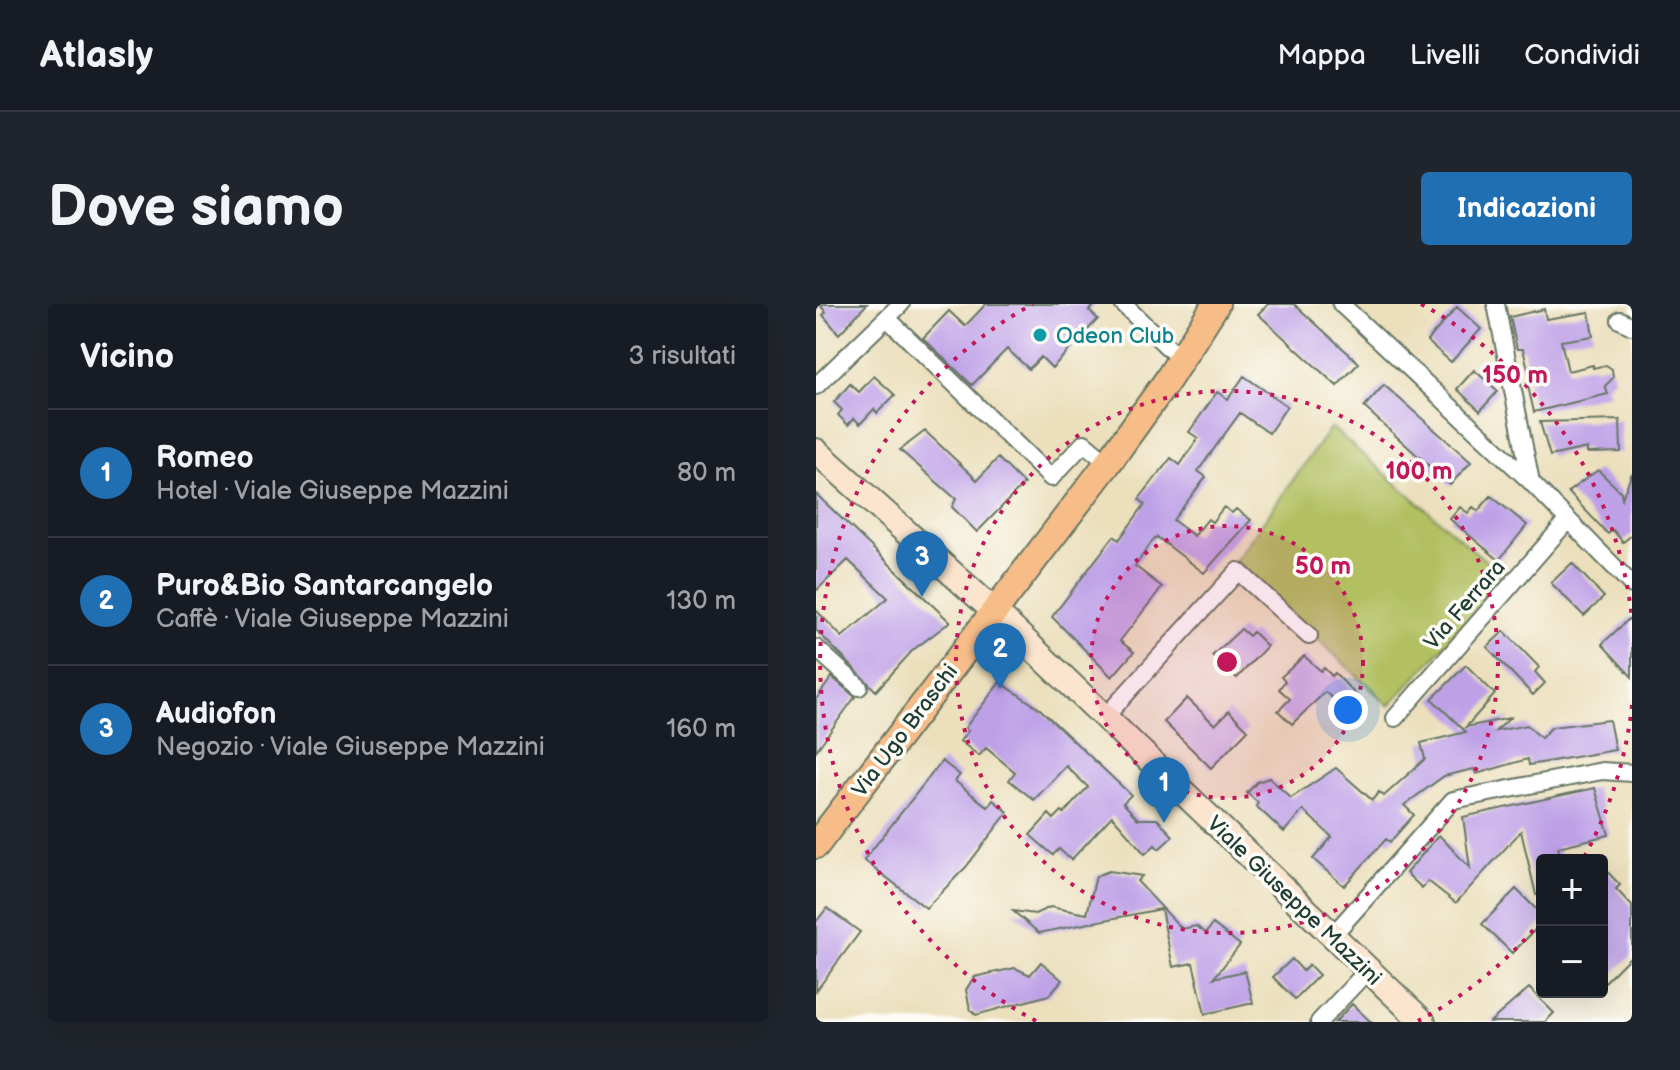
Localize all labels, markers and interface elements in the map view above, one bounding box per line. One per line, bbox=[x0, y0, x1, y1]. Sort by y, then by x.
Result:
text: Atlasly bbox=[40, 33, 153, 78]
text: Mappa bbox=[1277, 39, 1366, 72]
text: Livelli bbox=[1410, 39, 1480, 72]
text: Condividi bbox=[1524, 39, 1640, 72]
button: Indicazioni bbox=[1421, 172, 1632, 245]
text: Dove siamo bbox=[48, 175, 344, 242]
place label: Odeon Club bbox=[1056, 323, 1174, 350]
marker: Odeon Club bbox=[1031, 326, 1049, 344]
text: Vicino bbox=[80, 336, 174, 377]
text: 3 risultati bbox=[628, 341, 736, 372]
text: 150 m bbox=[1482, 361, 1548, 390]
text: Romeo bbox=[156, 440, 254, 476]
text: 100 m bbox=[1386, 457, 1452, 486]
text: 1 bbox=[101, 458, 111, 489]
text: 80 m bbox=[677, 458, 736, 489]
text: Hotel · Viale Giuseppe Mazzini bbox=[156, 476, 509, 507]
pin: 3 bbox=[896, 531, 948, 597]
text: 50 m bbox=[1295, 552, 1351, 581]
street label: Via Ferrara bbox=[1419, 554, 1512, 656]
text: Puro&Bio Santarcangelo bbox=[156, 568, 493, 604]
text: 2 bbox=[98, 586, 114, 617]
text: 130 m bbox=[666, 586, 736, 617]
text: Caffè · Viale Giuseppe Mazzini bbox=[156, 604, 509, 635]
pin: 2 bbox=[974, 623, 1026, 689]
centre of rings bbox=[1213, 648, 1241, 676]
street label: Via Ugo Braschi bbox=[846, 659, 964, 803]
your location bbox=[1328, 690, 1368, 730]
text: Audiofon bbox=[156, 696, 277, 732]
text: 3 bbox=[98, 714, 114, 745]
text: 160 m bbox=[666, 714, 736, 745]
text: Negozio · Viale Giuseppe Mazzini bbox=[156, 732, 545, 763]
pin: 1 bbox=[1138, 757, 1190, 823]
street label: Viale Giuseppe Mazzini bbox=[1201, 811, 1387, 992]
map controls bbox=[1536, 854, 1608, 998]
button: + bbox=[1536, 854, 1608, 926]
button: − bbox=[1536, 926, 1608, 998]

